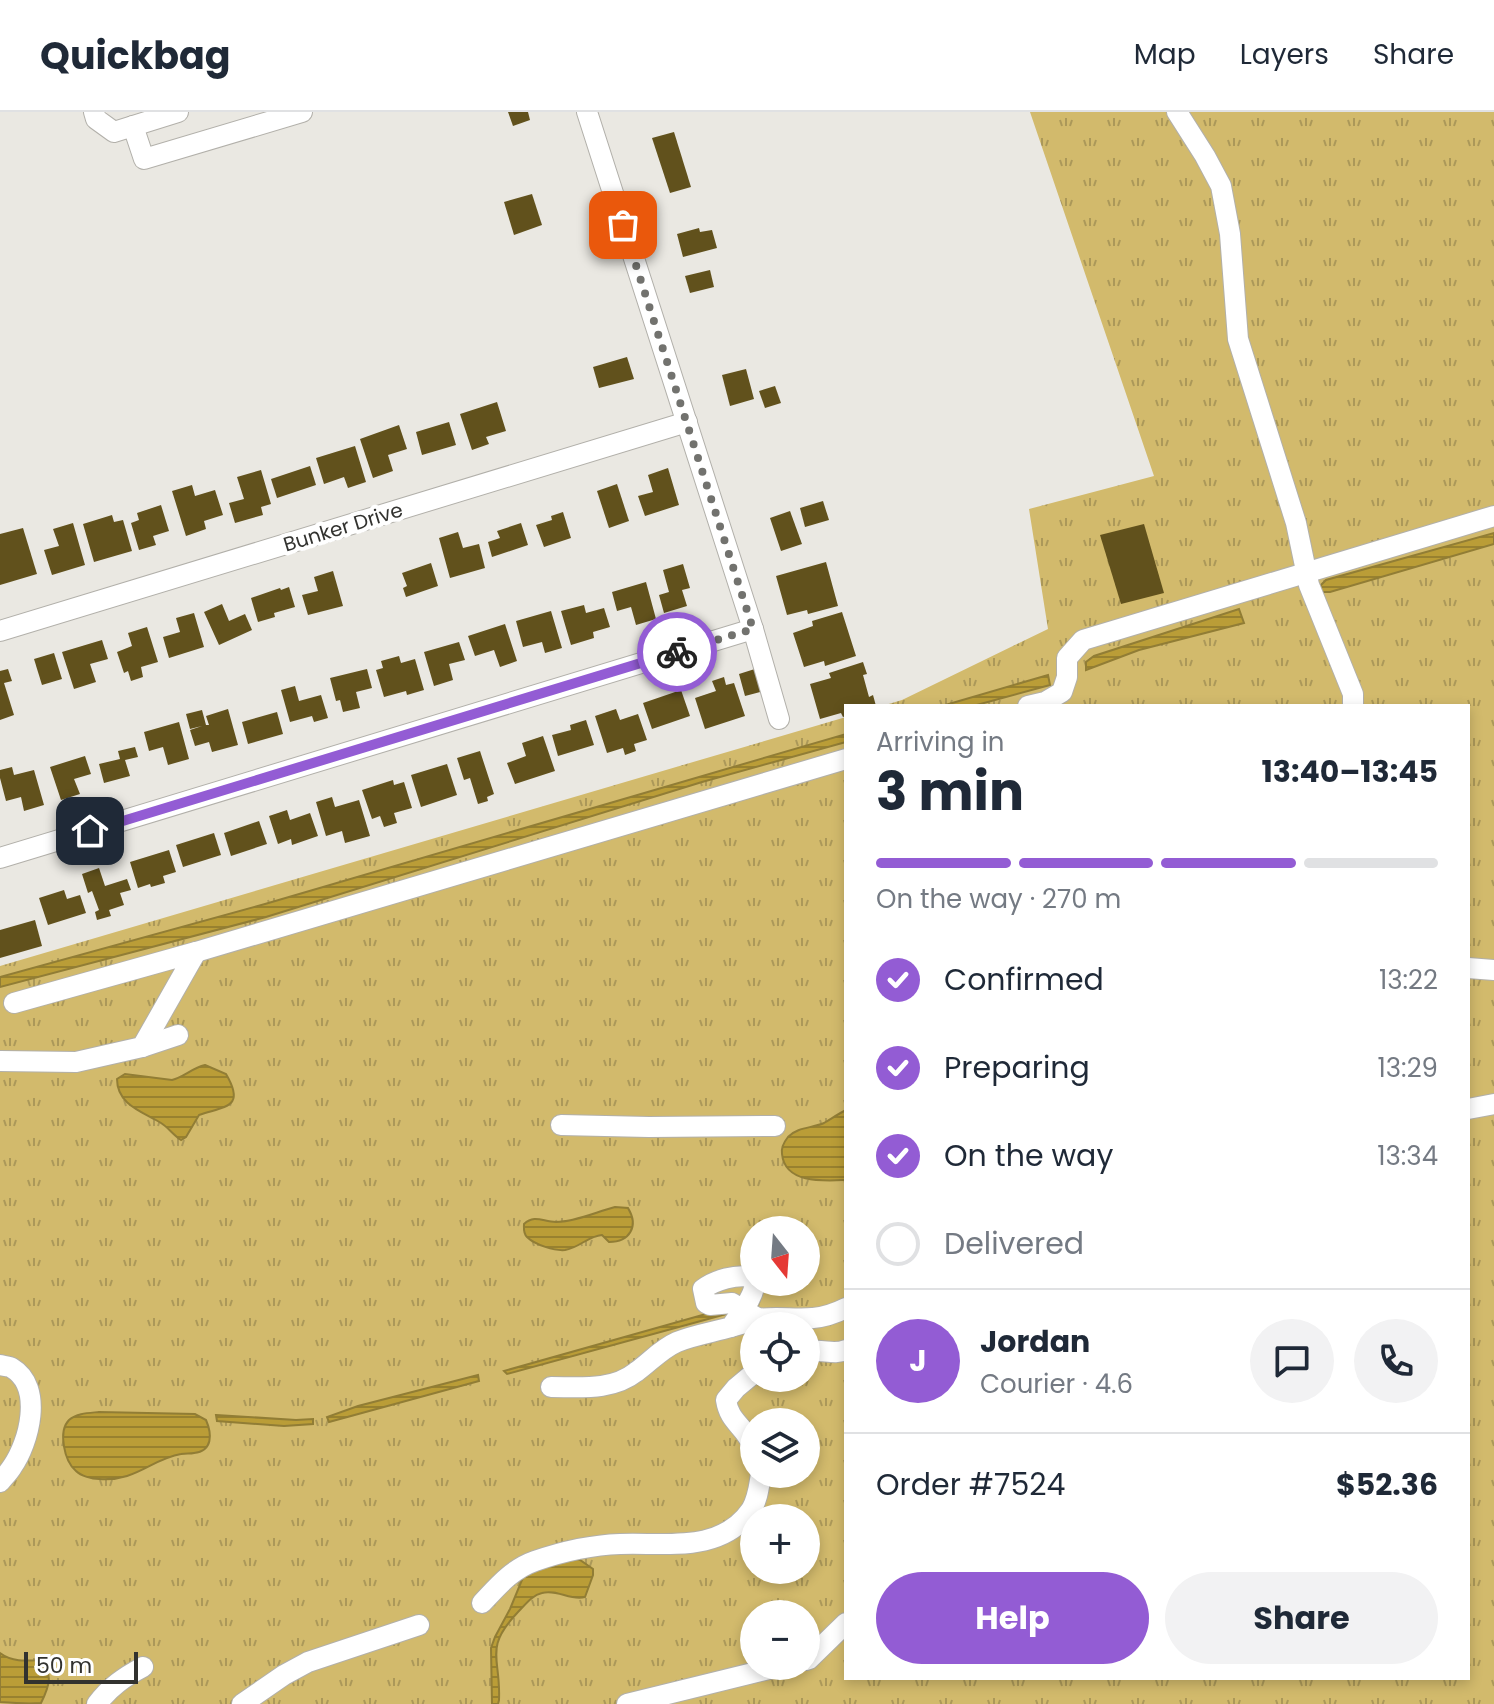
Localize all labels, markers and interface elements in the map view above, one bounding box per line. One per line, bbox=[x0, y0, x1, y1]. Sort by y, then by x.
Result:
text: Quickbag bbox=[40, 29, 231, 82]
text: Map bbox=[1134, 35, 1196, 74]
text: Layers bbox=[1240, 35, 1329, 74]
text: Share bbox=[1373, 35, 1454, 74]
pin bbox=[589, 191, 657, 259]
icon: bag bbox=[601, 203, 645, 247]
street label: Bunker Drive bbox=[280, 496, 406, 558]
courier bbox=[637, 612, 717, 692]
icon: bike bbox=[655, 630, 699, 674]
text: Arriving in bbox=[876, 724, 1005, 760]
text: 13:40–13:45 bbox=[1262, 750, 1438, 793]
text: 3 min bbox=[876, 755, 1024, 828]
pin bbox=[56, 797, 124, 865]
icon: home bbox=[68, 809, 112, 853]
text: On the way · 270 m bbox=[876, 881, 1121, 917]
icon: check bbox=[876, 958, 920, 1002]
text: Confirmed bbox=[944, 958, 1104, 1001]
text: 13:22 bbox=[1379, 962, 1438, 998]
icon: check bbox=[876, 1046, 920, 1090]
text: Preparing bbox=[944, 1046, 1090, 1089]
text: 13:29 bbox=[1377, 1050, 1438, 1086]
icon: check bbox=[876, 1134, 920, 1178]
text: On the way bbox=[944, 1134, 1113, 1177]
text: 13:34 bbox=[1377, 1138, 1438, 1174]
north arrow bbox=[740, 1216, 820, 1296]
map controls bbox=[740, 1216, 820, 1680]
text: Delivered bbox=[944, 1222, 1084, 1265]
button: locate bbox=[740, 1312, 820, 1392]
button: chat bbox=[1250, 1319, 1334, 1403]
button: phone bbox=[1354, 1319, 1438, 1403]
text: Jordan bbox=[980, 1320, 1090, 1363]
text: J bbox=[909, 1339, 927, 1382]
text: Courier · 4.6 bbox=[980, 1366, 1133, 1402]
button: layers bbox=[740, 1408, 820, 1488]
text: Order #7524 bbox=[876, 1463, 1065, 1506]
text: $52.36 bbox=[1336, 1463, 1438, 1506]
button: + bbox=[740, 1504, 820, 1584]
button: Help bbox=[876, 1572, 1149, 1664]
button: Share bbox=[1165, 1572, 1438, 1664]
button: − bbox=[740, 1600, 820, 1680]
scale bar bbox=[24, 1648, 138, 1684]
text: 50 m bbox=[36, 1650, 92, 1681]

